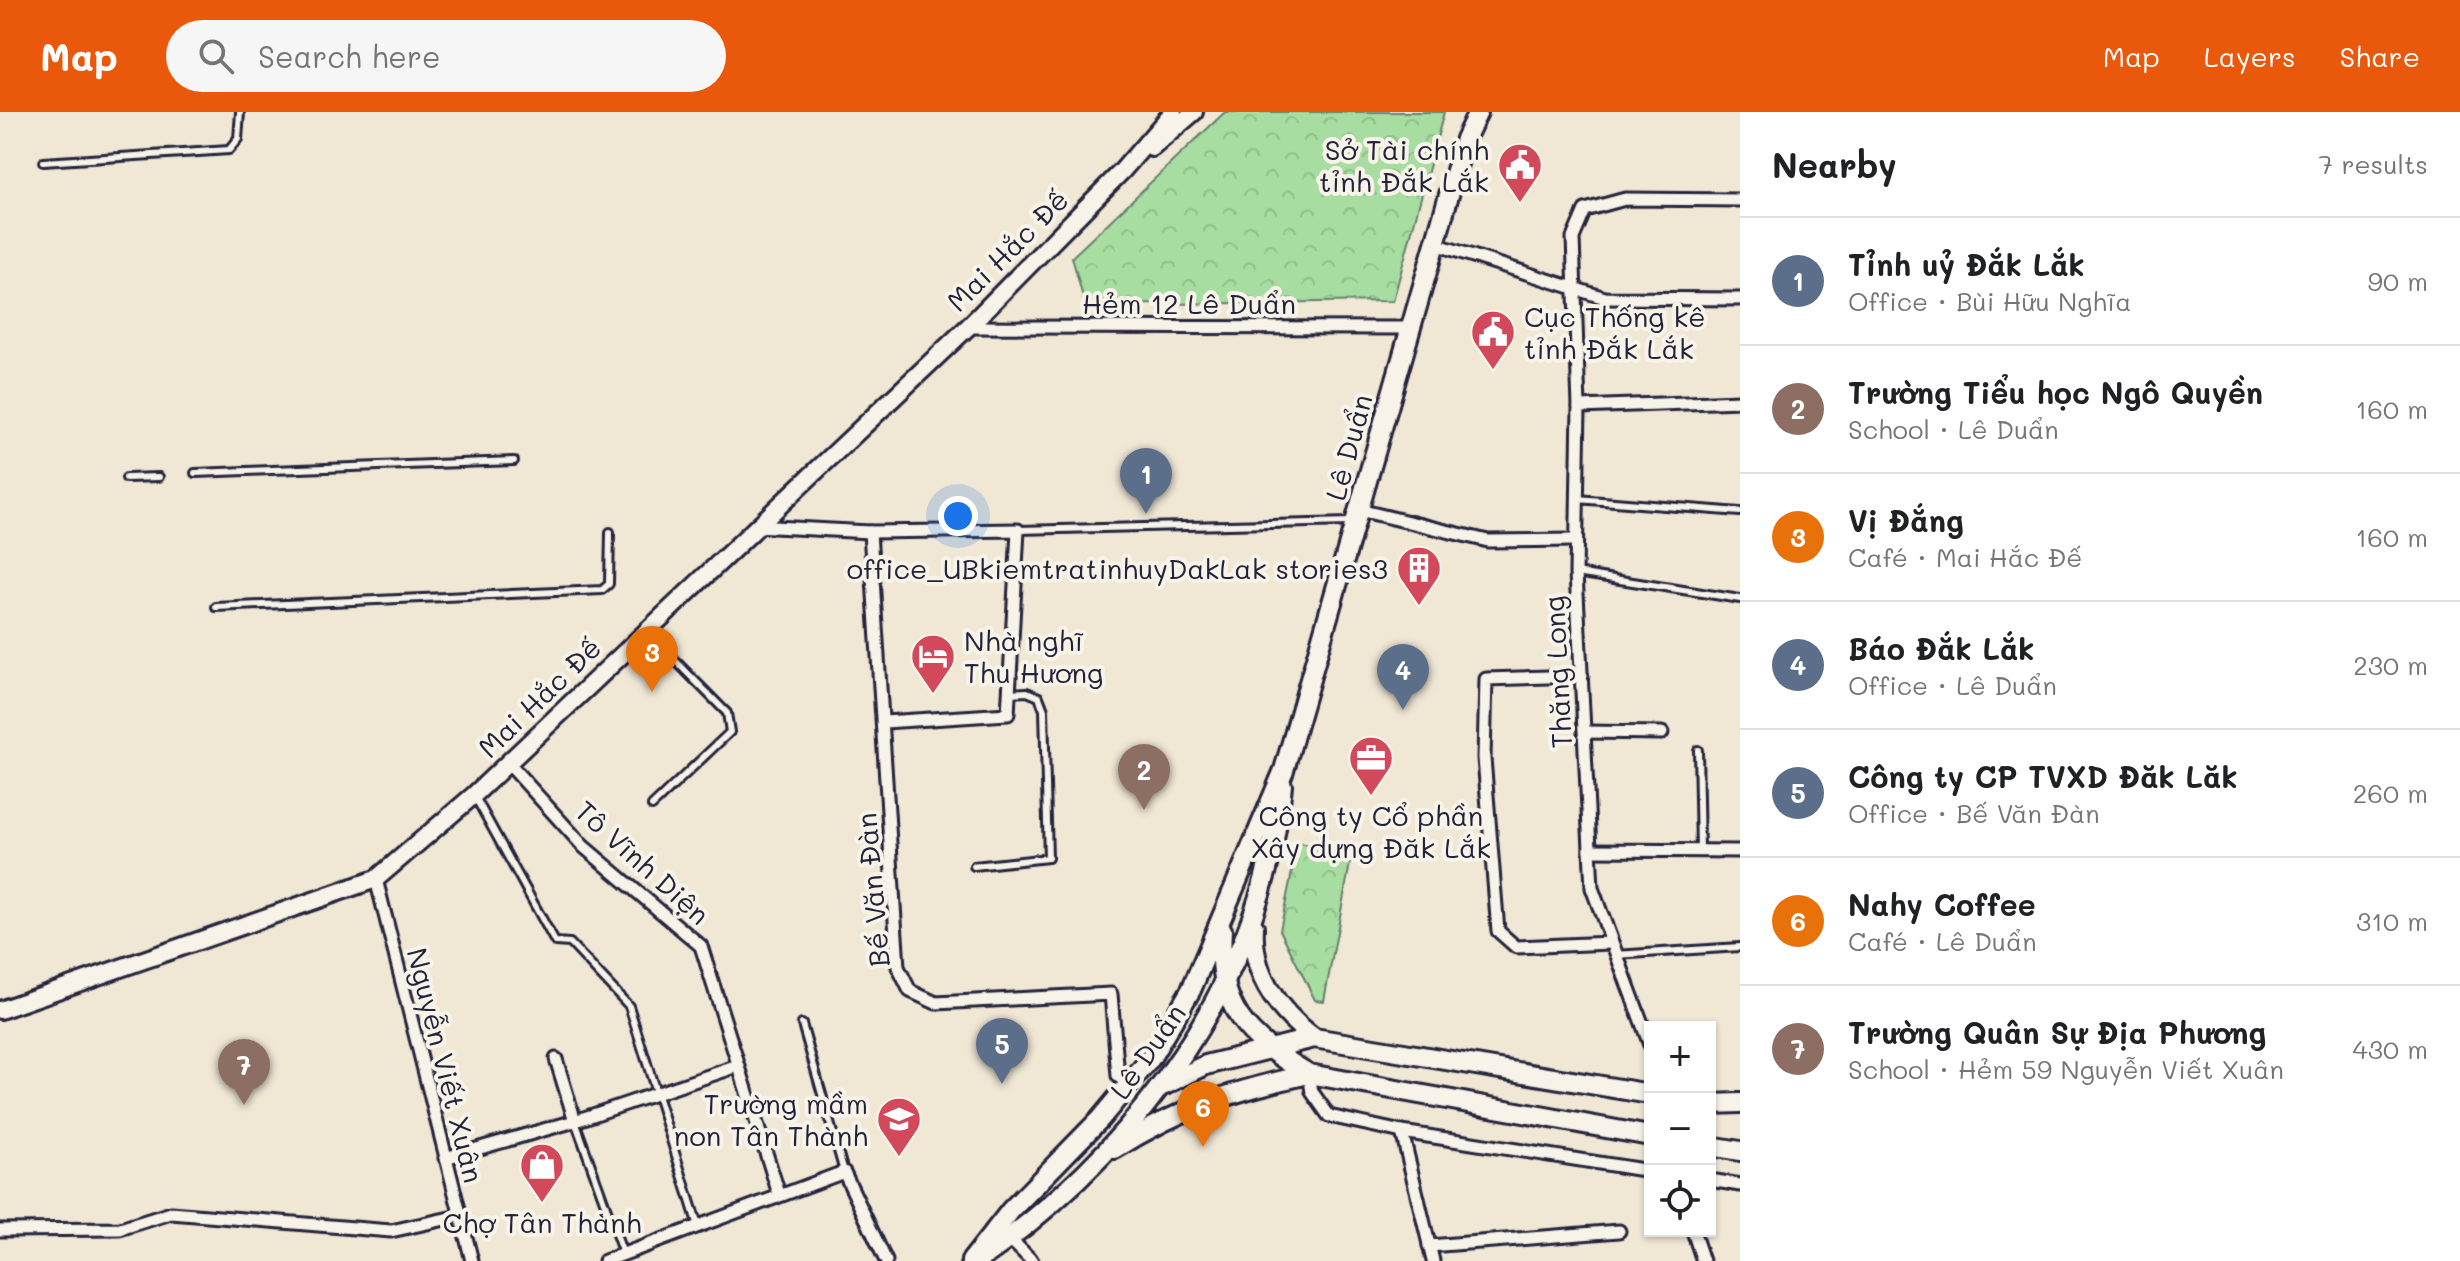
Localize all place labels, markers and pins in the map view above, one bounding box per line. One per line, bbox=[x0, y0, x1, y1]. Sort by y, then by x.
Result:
place label: Sở Tài chính tỉnh Đắk Lắk bbox=[1319, 131, 1489, 199]
public building icon: Sở Tài chính tỉnh Đắk Lắk bbox=[1496, 141, 1544, 204]
place label: Cục Thống kê tỉnh Đắk Lắk bbox=[1524, 298, 1706, 366]
public building icon: Cục Thống kê tỉnh Đắk Lắk bbox=[1469, 308, 1517, 371]
pin: 1 bbox=[1120, 448, 1172, 514]
building icon: office_UBkiemtratinhuyDakLak stories3 bbox=[1395, 544, 1443, 607]
place label: office_UBkiemtratinhuyDakLak stories3 bbox=[847, 550, 1388, 586]
place label: Nhà nghĩ Thu Hương bbox=[964, 622, 1103, 690]
pin: 3 bbox=[626, 626, 678, 692]
hotel icon: Nhà nghĩ Thu Hương bbox=[909, 632, 957, 695]
pin: 4 bbox=[1377, 644, 1429, 710]
office icon: Công ty Cổ phần Xây dựng Đăk Lắk bbox=[1347, 734, 1395, 797]
pin: 2 bbox=[1118, 744, 1170, 810]
place label: Công ty Cổ phần Xây dựng Đăk Lắk bbox=[1251, 797, 1491, 865]
pin: 5 bbox=[976, 1018, 1028, 1084]
pin: 7 bbox=[218, 1039, 270, 1105]
pin: 6 bbox=[1177, 1081, 1229, 1147]
place label: Trường mầm non Tân Thành bbox=[674, 1085, 868, 1153]
school or university icon: Trường mầm non Tân Thành bbox=[875, 1095, 923, 1158]
shop icon: Chợ Tân Thành bbox=[518, 1141, 566, 1204]
place label: Chợ Tân Thành bbox=[443, 1204, 642, 1240]

